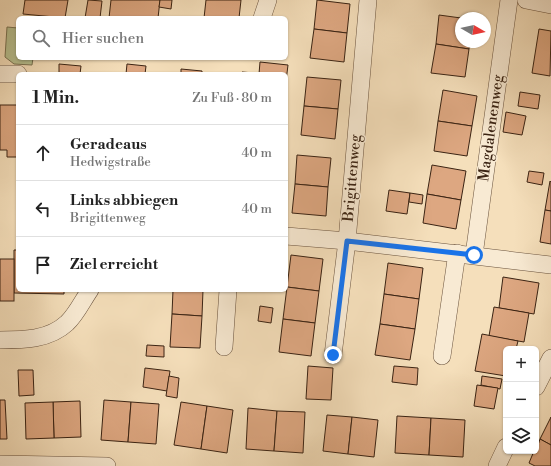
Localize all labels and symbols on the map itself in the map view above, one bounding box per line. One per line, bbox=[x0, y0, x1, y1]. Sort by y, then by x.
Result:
north arrow bbox=[455, 12, 491, 48]
street label: Magdalenenweg bbox=[474, 73, 508, 183]
street label: Brigittenweg bbox=[339, 133, 365, 223]
route start bbox=[465, 246, 483, 264]
route end bbox=[324, 346, 342, 364]

